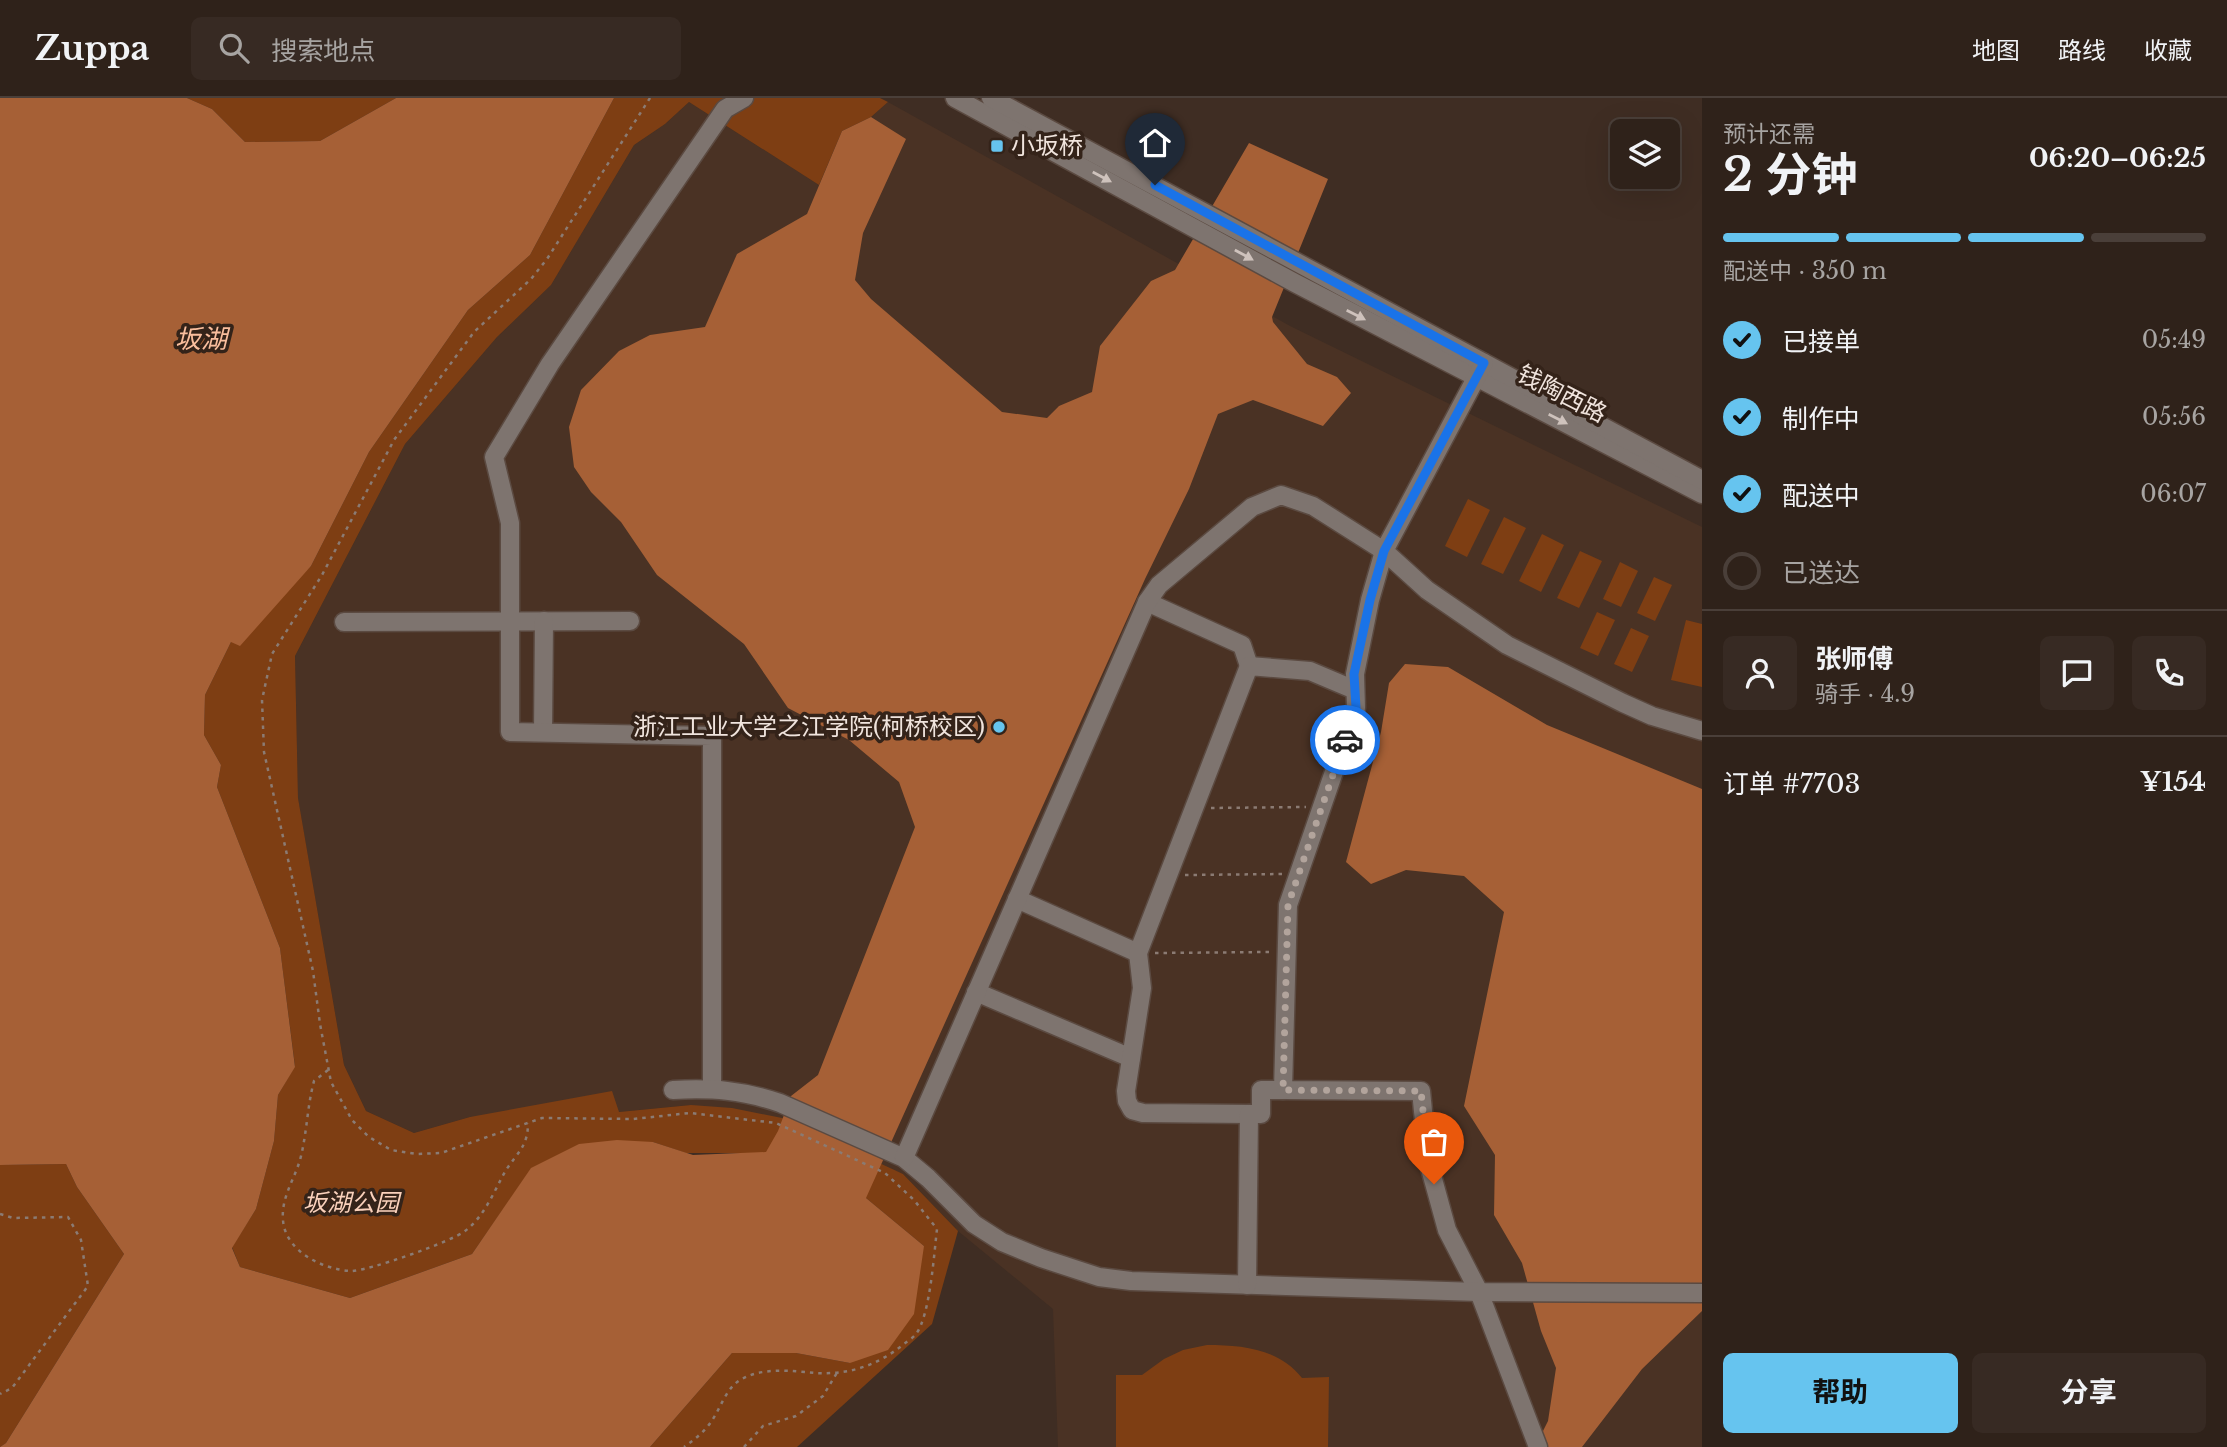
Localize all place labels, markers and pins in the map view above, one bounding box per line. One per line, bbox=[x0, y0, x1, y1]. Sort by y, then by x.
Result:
pin bbox=[1125, 113, 1185, 185]
place label: 小坂桥 bbox=[1011, 131, 1083, 160]
marker: 小坂桥 bbox=[989, 138, 1005, 154]
place label: 浙江工业大学之江学院(柯桥校区) bbox=[633, 712, 985, 741]
marker: 浙江工业大学之江学院(柯桥校区) bbox=[991, 719, 1007, 735]
pin bbox=[1404, 1112, 1464, 1184]

